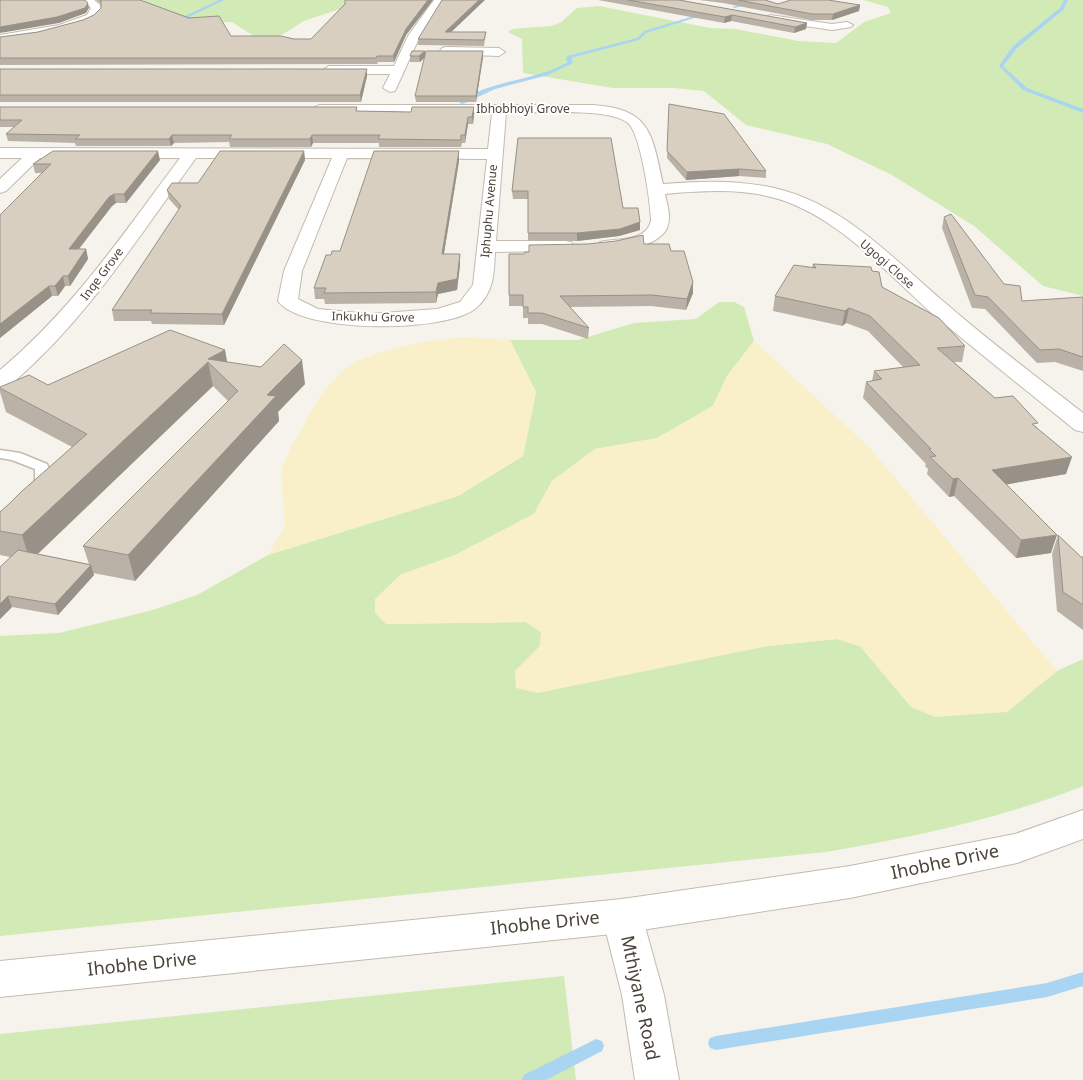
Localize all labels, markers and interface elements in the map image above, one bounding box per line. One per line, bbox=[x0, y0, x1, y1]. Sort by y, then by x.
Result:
street label: Ibhobhoyi Grove bbox=[476, 100, 570, 117]
street label: Iphuphu Avenue bbox=[476, 163, 501, 258]
street label: Ugogi Close bbox=[856, 235, 919, 292]
street label: Inqe Grove bbox=[76, 244, 127, 304]
street label: Inkukhu Grove bbox=[331, 307, 415, 326]
street label: Ihobhe Drive bbox=[889, 838, 1001, 884]
street label: Ihobhe Drive bbox=[489, 904, 601, 940]
street label: Mthiyane Road bbox=[616, 933, 666, 1062]
street label: Ihobhe Drive bbox=[86, 945, 198, 981]

